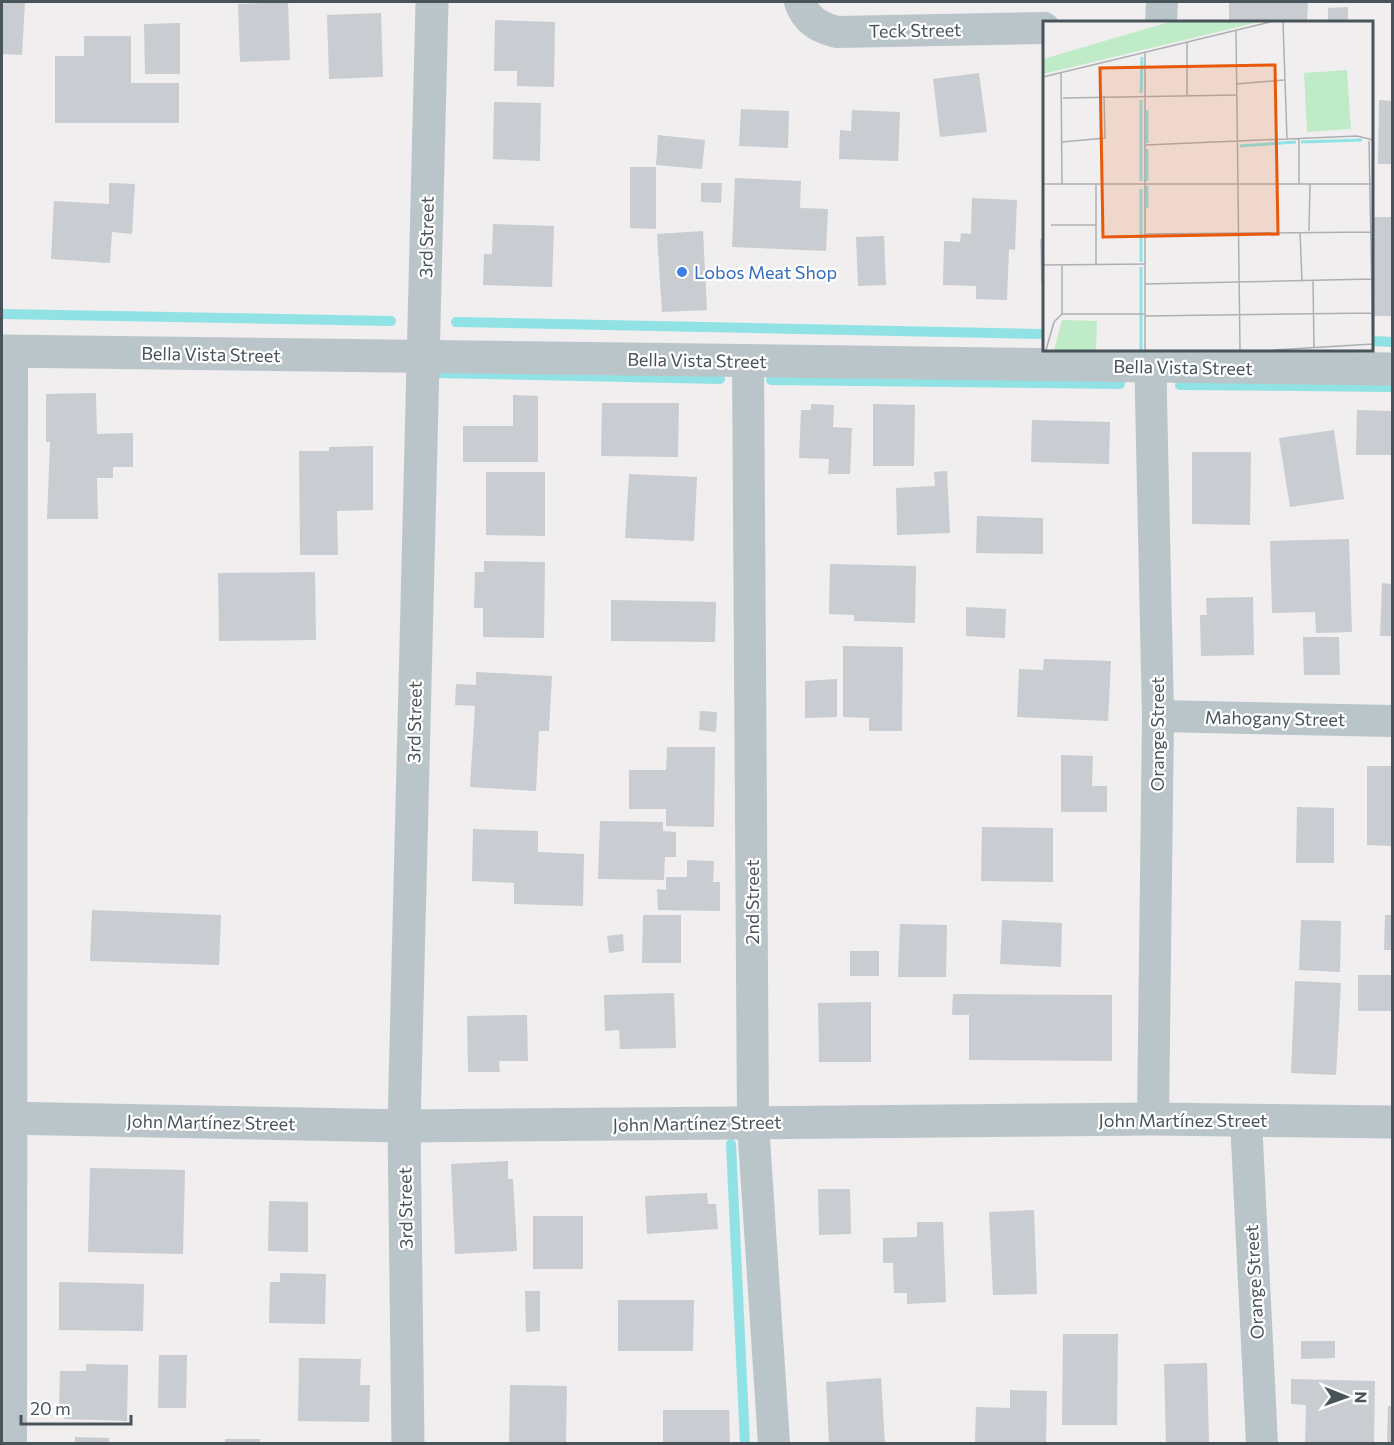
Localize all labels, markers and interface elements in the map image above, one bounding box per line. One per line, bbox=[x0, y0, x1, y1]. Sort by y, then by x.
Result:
street label: Teck Street bbox=[869, 18, 961, 42]
inset map bbox=[1043, 21, 1373, 351]
street label: 3rd Street bbox=[414, 196, 438, 278]
place label: Lobos Meat Shop bbox=[694, 261, 837, 283]
marker: Lobos Meat Shop bbox=[675, 265, 689, 279]
street label: Bella Vista Street bbox=[141, 342, 281, 366]
street label: Bella Vista Street bbox=[627, 348, 767, 372]
street label: Bella Vista Street bbox=[1113, 355, 1253, 379]
street label: Orange Street bbox=[1146, 677, 1168, 791]
street label: 3rd Street bbox=[402, 681, 426, 763]
street label: Mahogany Street bbox=[1205, 706, 1345, 730]
street label: 2nd Street bbox=[741, 859, 763, 945]
street label: John Martínez Street bbox=[1099, 1109, 1267, 1131]
street label: John Martínez Street bbox=[126, 1110, 296, 1134]
street label: John Martínez Street bbox=[612, 1111, 782, 1135]
street label: 3rd Street bbox=[393, 1167, 417, 1249]
street label: Orange Street bbox=[1240, 1224, 1268, 1340]
north arrow bbox=[1316, 1367, 1376, 1427]
scale bar bbox=[21, 1388, 130, 1426]
text: N bbox=[1352, 1391, 1371, 1403]
text: 20 m bbox=[30, 1397, 71, 1419]

